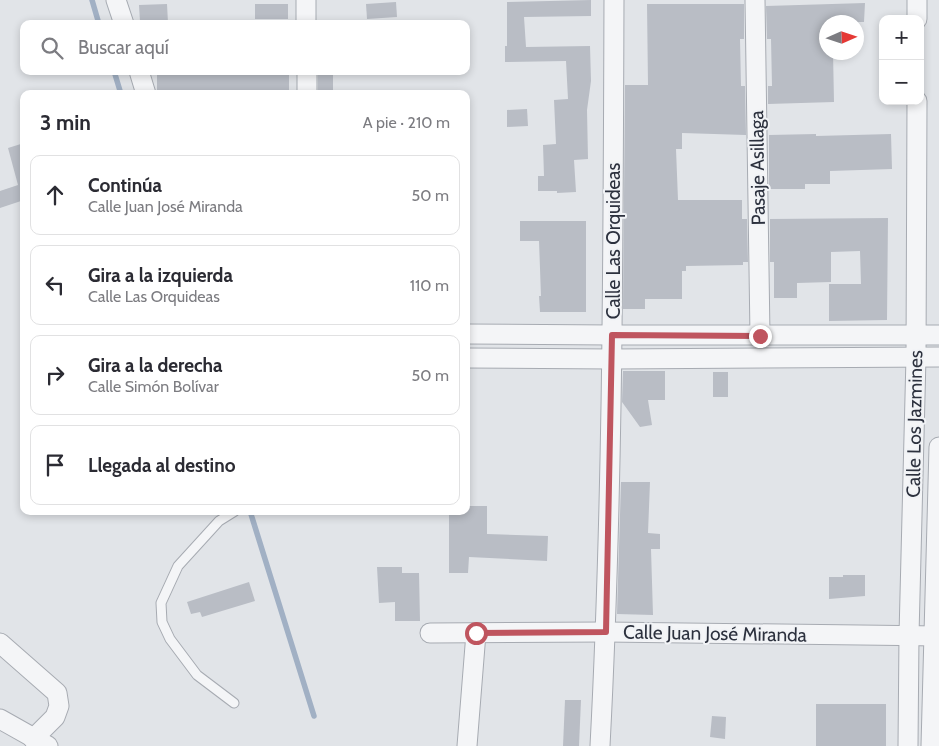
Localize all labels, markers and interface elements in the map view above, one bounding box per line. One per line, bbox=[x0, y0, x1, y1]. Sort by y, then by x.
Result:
north arrow bbox=[819, 15, 864, 60]
map controls bbox=[879, 15, 924, 105]
button: + bbox=[879, 15, 924, 60]
search box bbox=[20, 20, 470, 75]
icon: search bbox=[38, 34, 66, 62]
text: Buscar aquí bbox=[78, 36, 169, 59]
button: − bbox=[879, 60, 924, 105]
text: 3 min bbox=[40, 110, 91, 135]
street label: Pasaje Asillaga bbox=[745, 110, 770, 226]
text: A pie · 210 m bbox=[363, 113, 450, 132]
street label: Calle Las Orquideas bbox=[602, 163, 625, 319]
text: Continúa bbox=[88, 174, 162, 197]
icon: ahead bbox=[41, 181, 69, 209]
text: 50 m bbox=[412, 186, 449, 205]
text: Calle Juan José Miranda bbox=[88, 197, 243, 216]
text: Gira a la izquierda bbox=[88, 264, 233, 287]
icon: left bbox=[41, 271, 69, 299]
text: 110 m bbox=[410, 276, 449, 295]
text: Calle Las Orquideas bbox=[88, 287, 220, 306]
route end bbox=[749, 325, 772, 348]
street label: Calle Los Jazmines bbox=[902, 350, 927, 498]
text: Gira a la derecha bbox=[88, 354, 223, 377]
icon: right bbox=[41, 361, 69, 389]
text: 50 m bbox=[412, 366, 449, 385]
text: Calle Simón Bolívar bbox=[88, 377, 219, 396]
icon: arrive bbox=[41, 451, 69, 479]
text: Llegada al destino bbox=[88, 454, 235, 477]
street label: Calle Juan José Miranda bbox=[623, 620, 807, 647]
route start bbox=[465, 622, 488, 645]

